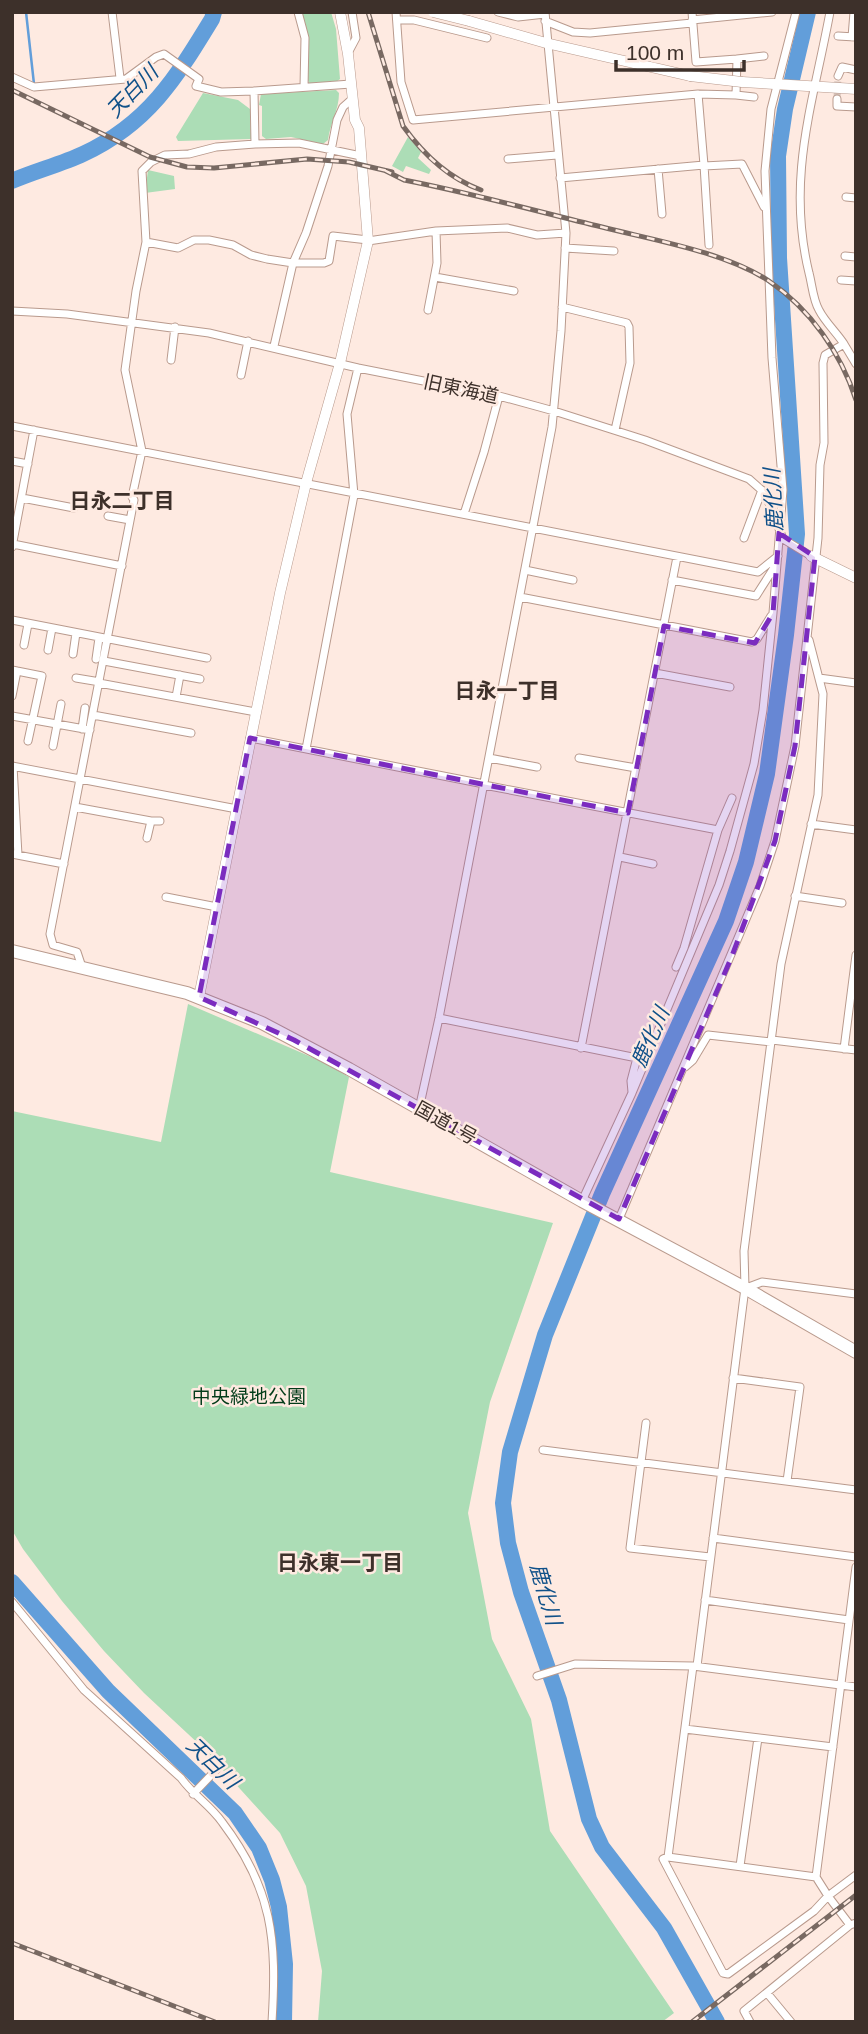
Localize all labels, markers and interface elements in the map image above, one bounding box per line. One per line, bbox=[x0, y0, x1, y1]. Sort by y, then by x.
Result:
scale bar bbox=[616, 28, 744, 72]
text: 100 m bbox=[626, 41, 684, 64]
water label: 天白川 bbox=[102, 59, 164, 122]
street label: 旧東海道 bbox=[422, 371, 500, 407]
water label: 鹿化川 bbox=[760, 466, 786, 532]
district label: 日永二丁目 bbox=[70, 489, 175, 512]
district label: 日永一丁目 bbox=[455, 679, 560, 702]
water label: 鹿化川 bbox=[627, 1002, 674, 1070]
street label: 国道1号 bbox=[411, 1097, 481, 1149]
park label: 中央緑地公園 bbox=[192, 1386, 306, 1407]
district label: 日永東一丁目 bbox=[277, 1551, 403, 1574]
water label: 鹿化川 bbox=[526, 1561, 566, 1629]
water label: 天白川 bbox=[182, 1733, 245, 1795]

